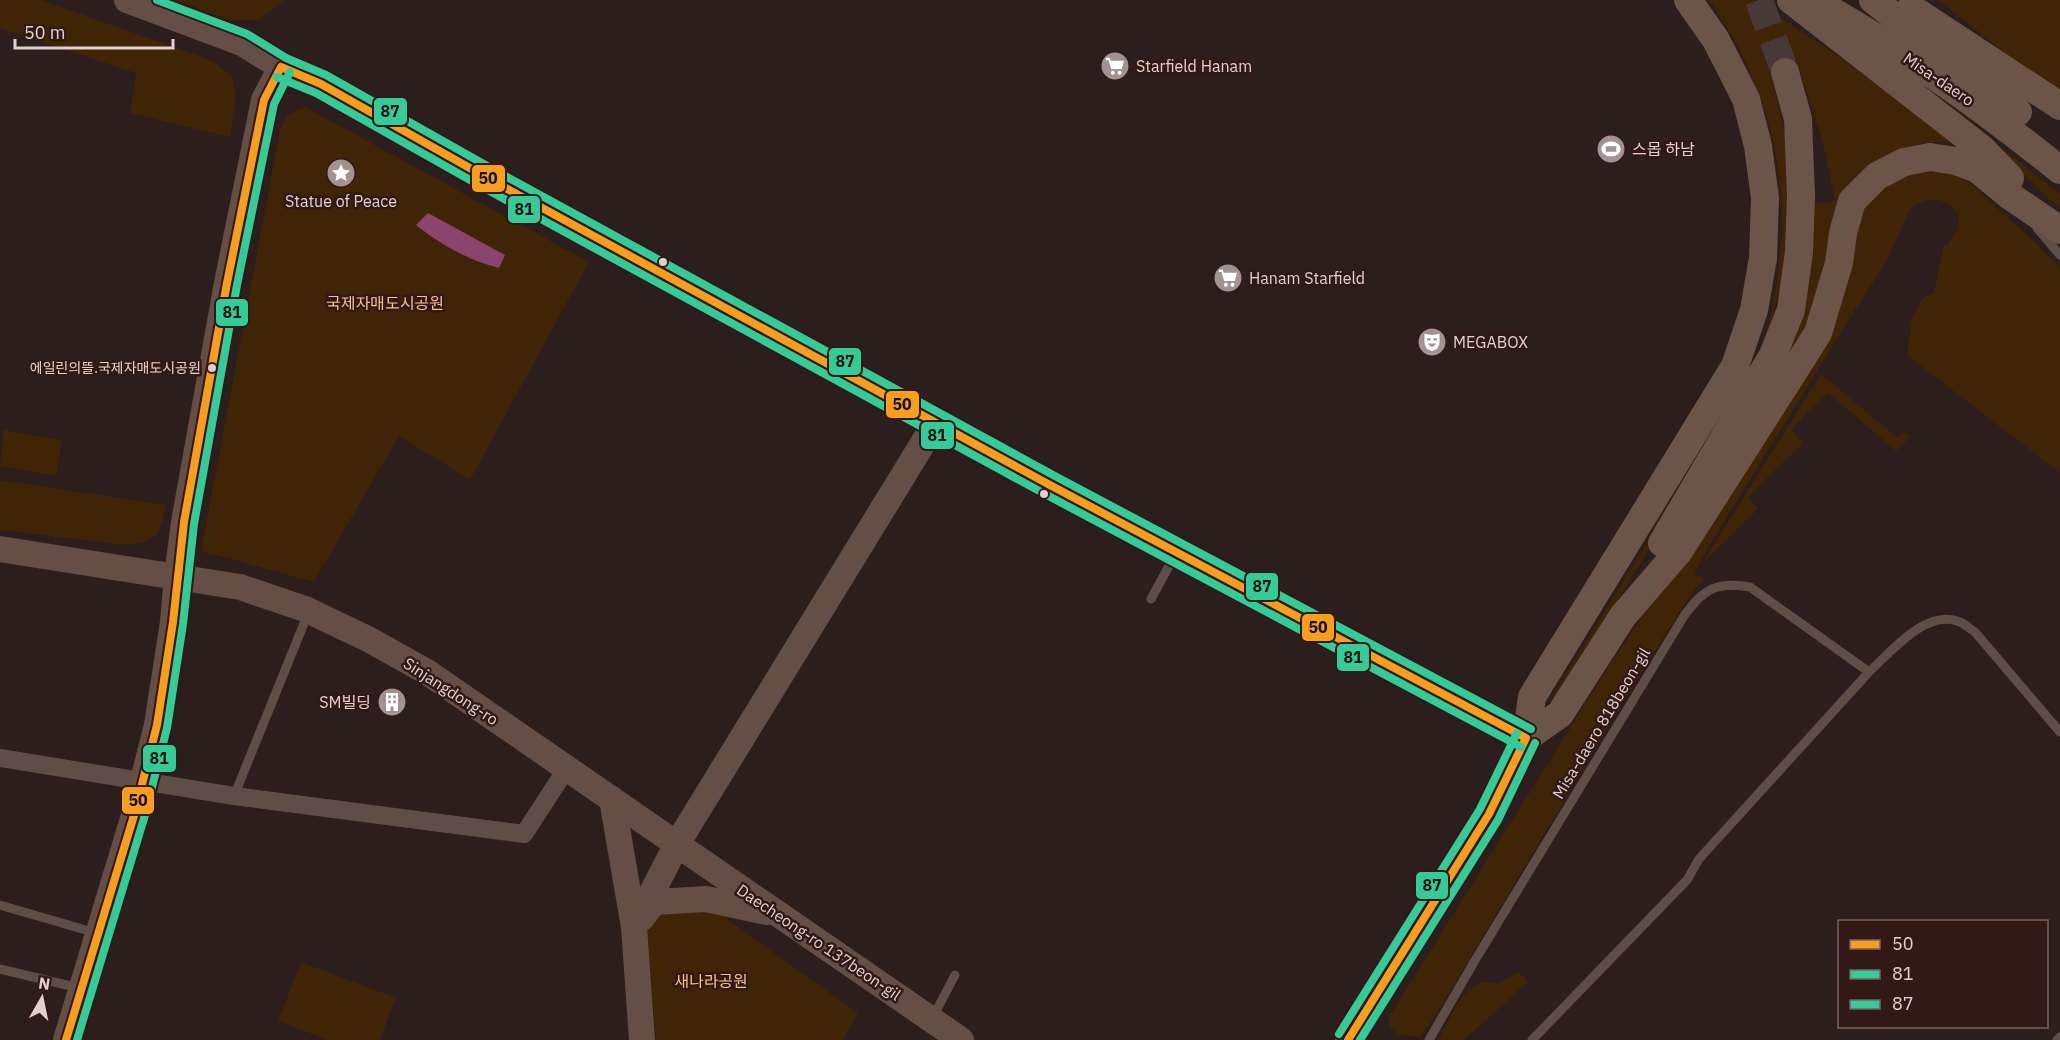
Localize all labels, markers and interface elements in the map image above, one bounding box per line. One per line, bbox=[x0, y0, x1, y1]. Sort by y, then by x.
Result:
scale bar bbox=[15, 12, 172, 50]
text: 50 m bbox=[24, 21, 66, 44]
street label: Misa-daero bbox=[1900, 48, 1978, 110]
supermarket icon: Starfield Hanam bbox=[1099, 50, 1131, 82]
place label: Starfield Hanam bbox=[1136, 56, 1252, 76]
line badge: 87 bbox=[373, 97, 408, 126]
text: 87 bbox=[380, 101, 400, 121]
sports icon: 스몹 하남 bbox=[1595, 133, 1627, 165]
place label: 스몹 하남 bbox=[1632, 139, 1695, 159]
place icon: Statue of Peace bbox=[325, 157, 357, 189]
line badge: 50 bbox=[471, 164, 506, 193]
text: 50 bbox=[478, 168, 498, 188]
place label: Statue of Peace bbox=[285, 191, 397, 211]
line badge: 81 bbox=[507, 195, 541, 224]
text: 81 bbox=[514, 199, 534, 219]
unlabelled marker bbox=[657, 256, 669, 268]
supermarket icon: Hanam Starfield bbox=[1212, 262, 1244, 294]
place label: Hanam Starfield bbox=[1249, 268, 1365, 288]
park label: 국제자매도시공원 bbox=[326, 293, 444, 313]
line badge: 81 bbox=[215, 298, 249, 327]
text: 81 bbox=[222, 302, 242, 322]
theatre icon: MEGABOX bbox=[1416, 326, 1448, 358]
place label: MEGABOX bbox=[1453, 332, 1528, 352]
line badge: 87 bbox=[828, 347, 862, 376]
text: 87 bbox=[835, 351, 855, 371]
place label: 에일린의뜰.국제자매도시공원 bbox=[30, 359, 201, 377]
marker: 에일린의뜰.국제자매도시공원 bbox=[206, 362, 218, 374]
line badge: 50 bbox=[885, 390, 920, 419]
text: 50 bbox=[892, 394, 912, 414]
line badge: 81 bbox=[920, 421, 955, 450]
text: 81 bbox=[927, 425, 947, 445]
unlabelled marker bbox=[1038, 488, 1050, 500]
line badge: 87 bbox=[1245, 572, 1279, 601]
text: 87 bbox=[1252, 576, 1272, 596]
line badge: 50 bbox=[1301, 613, 1335, 642]
text: 50 bbox=[1308, 617, 1328, 637]
line badge: 81 bbox=[1336, 643, 1370, 672]
street label: Misa-daero 818beon-gil bbox=[1548, 644, 1654, 802]
text: 81 bbox=[1343, 647, 1363, 667]
street label: Sinjangdong-ro bbox=[400, 653, 502, 729]
building icon: SM빌딩 bbox=[376, 686, 408, 718]
place label: SM빌딩 bbox=[319, 692, 371, 712]
line badge: 81 bbox=[142, 744, 177, 773]
text: 81 bbox=[149, 748, 169, 768]
line badge: 50 bbox=[121, 786, 155, 815]
text: 50 bbox=[128, 790, 148, 810]
line badge: 87 bbox=[1415, 871, 1449, 900]
text: 87 bbox=[1422, 875, 1442, 895]
street label: Daecheong-ro 137beon-gil bbox=[733, 880, 905, 1004]
legend bbox=[1838, 920, 2048, 1028]
text: 50 bbox=[1892, 932, 1914, 955]
text: 81 bbox=[1892, 962, 1914, 985]
north arrow bbox=[12, 968, 72, 1028]
park label: 새나라공원 bbox=[674, 971, 748, 991]
text: N bbox=[37, 972, 52, 994]
text: 87 bbox=[1892, 992, 1914, 1015]

